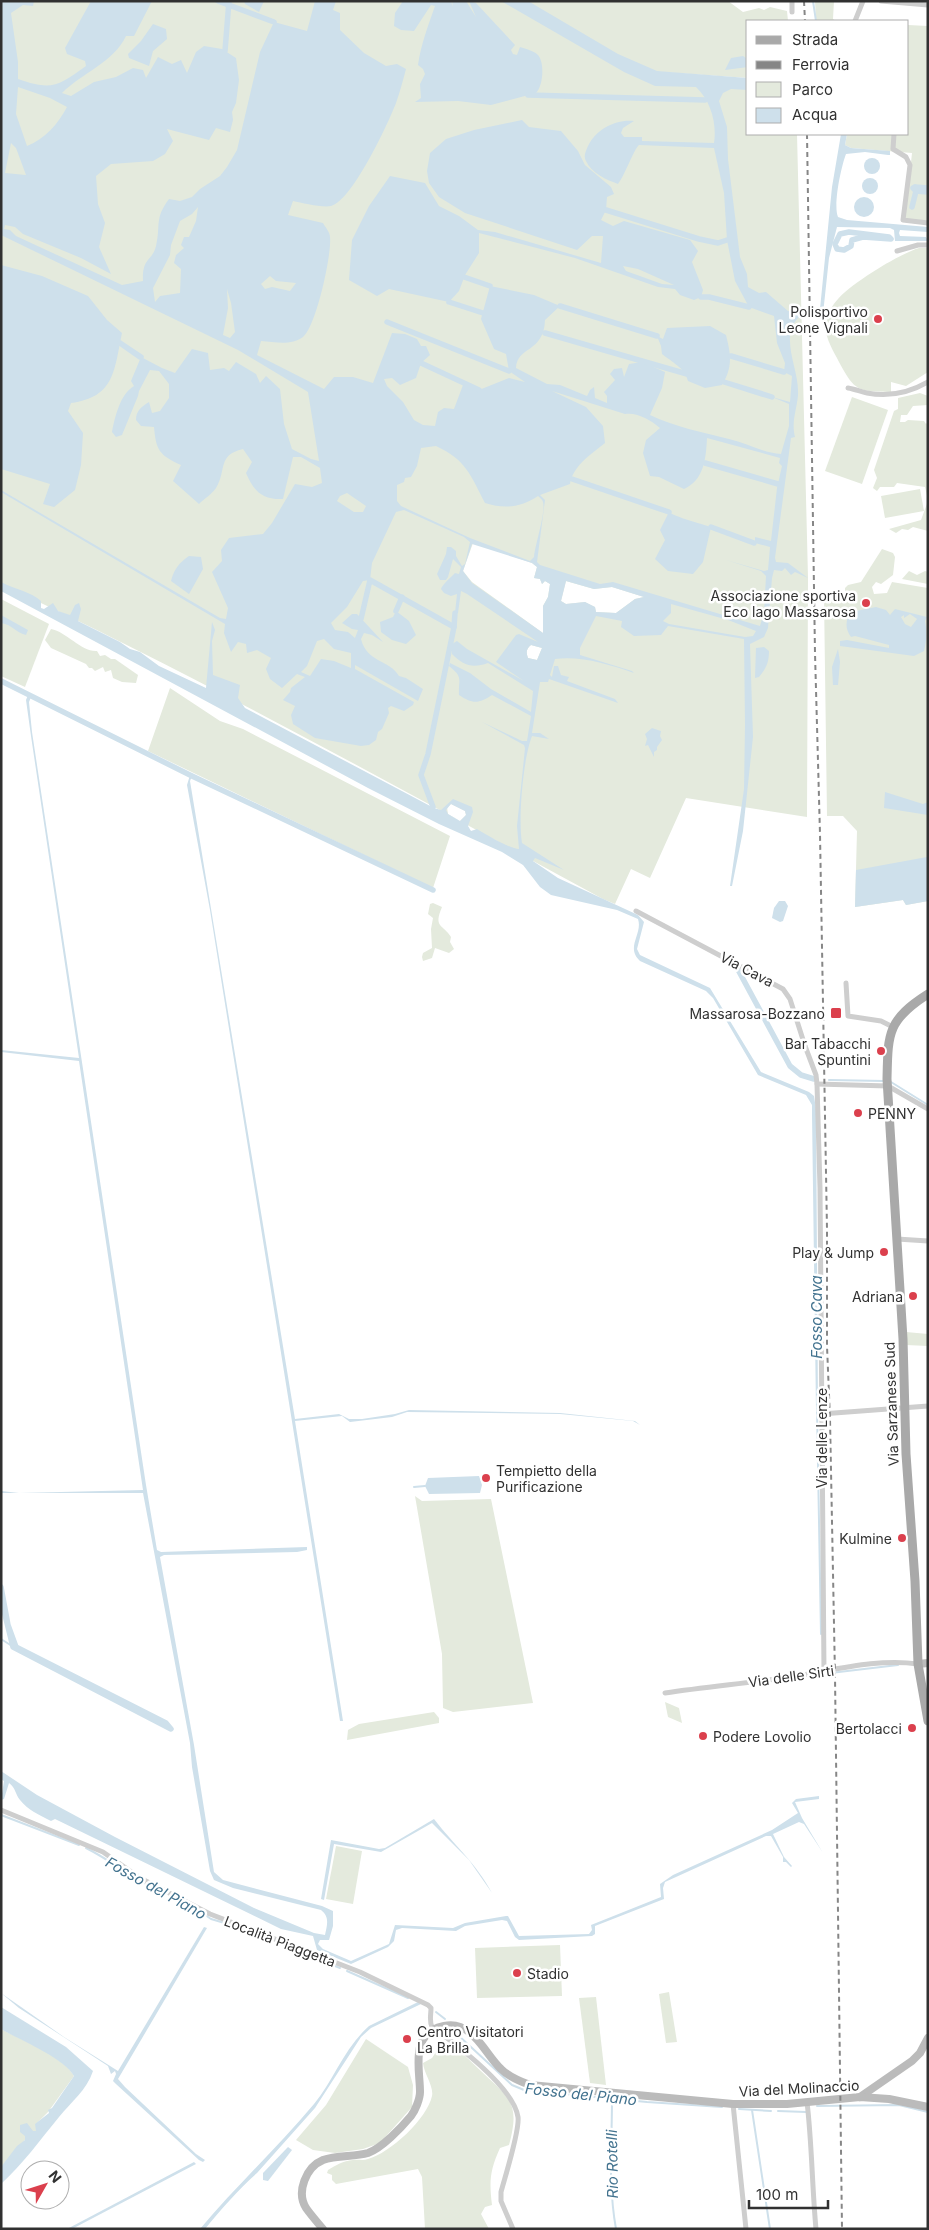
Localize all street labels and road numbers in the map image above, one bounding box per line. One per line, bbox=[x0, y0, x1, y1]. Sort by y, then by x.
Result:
street label: Via Cava bbox=[717, 948, 777, 990]
street label: Via Sarzanese Sud bbox=[880, 1342, 902, 1466]
street label: Via delle Lenze bbox=[813, 1388, 830, 1488]
street label: Via delle Sirti bbox=[747, 1662, 835, 1690]
street label: Località Piaggetta bbox=[222, 1912, 338, 1970]
street label: Via del Molinaccio bbox=[738, 2076, 860, 2100]

